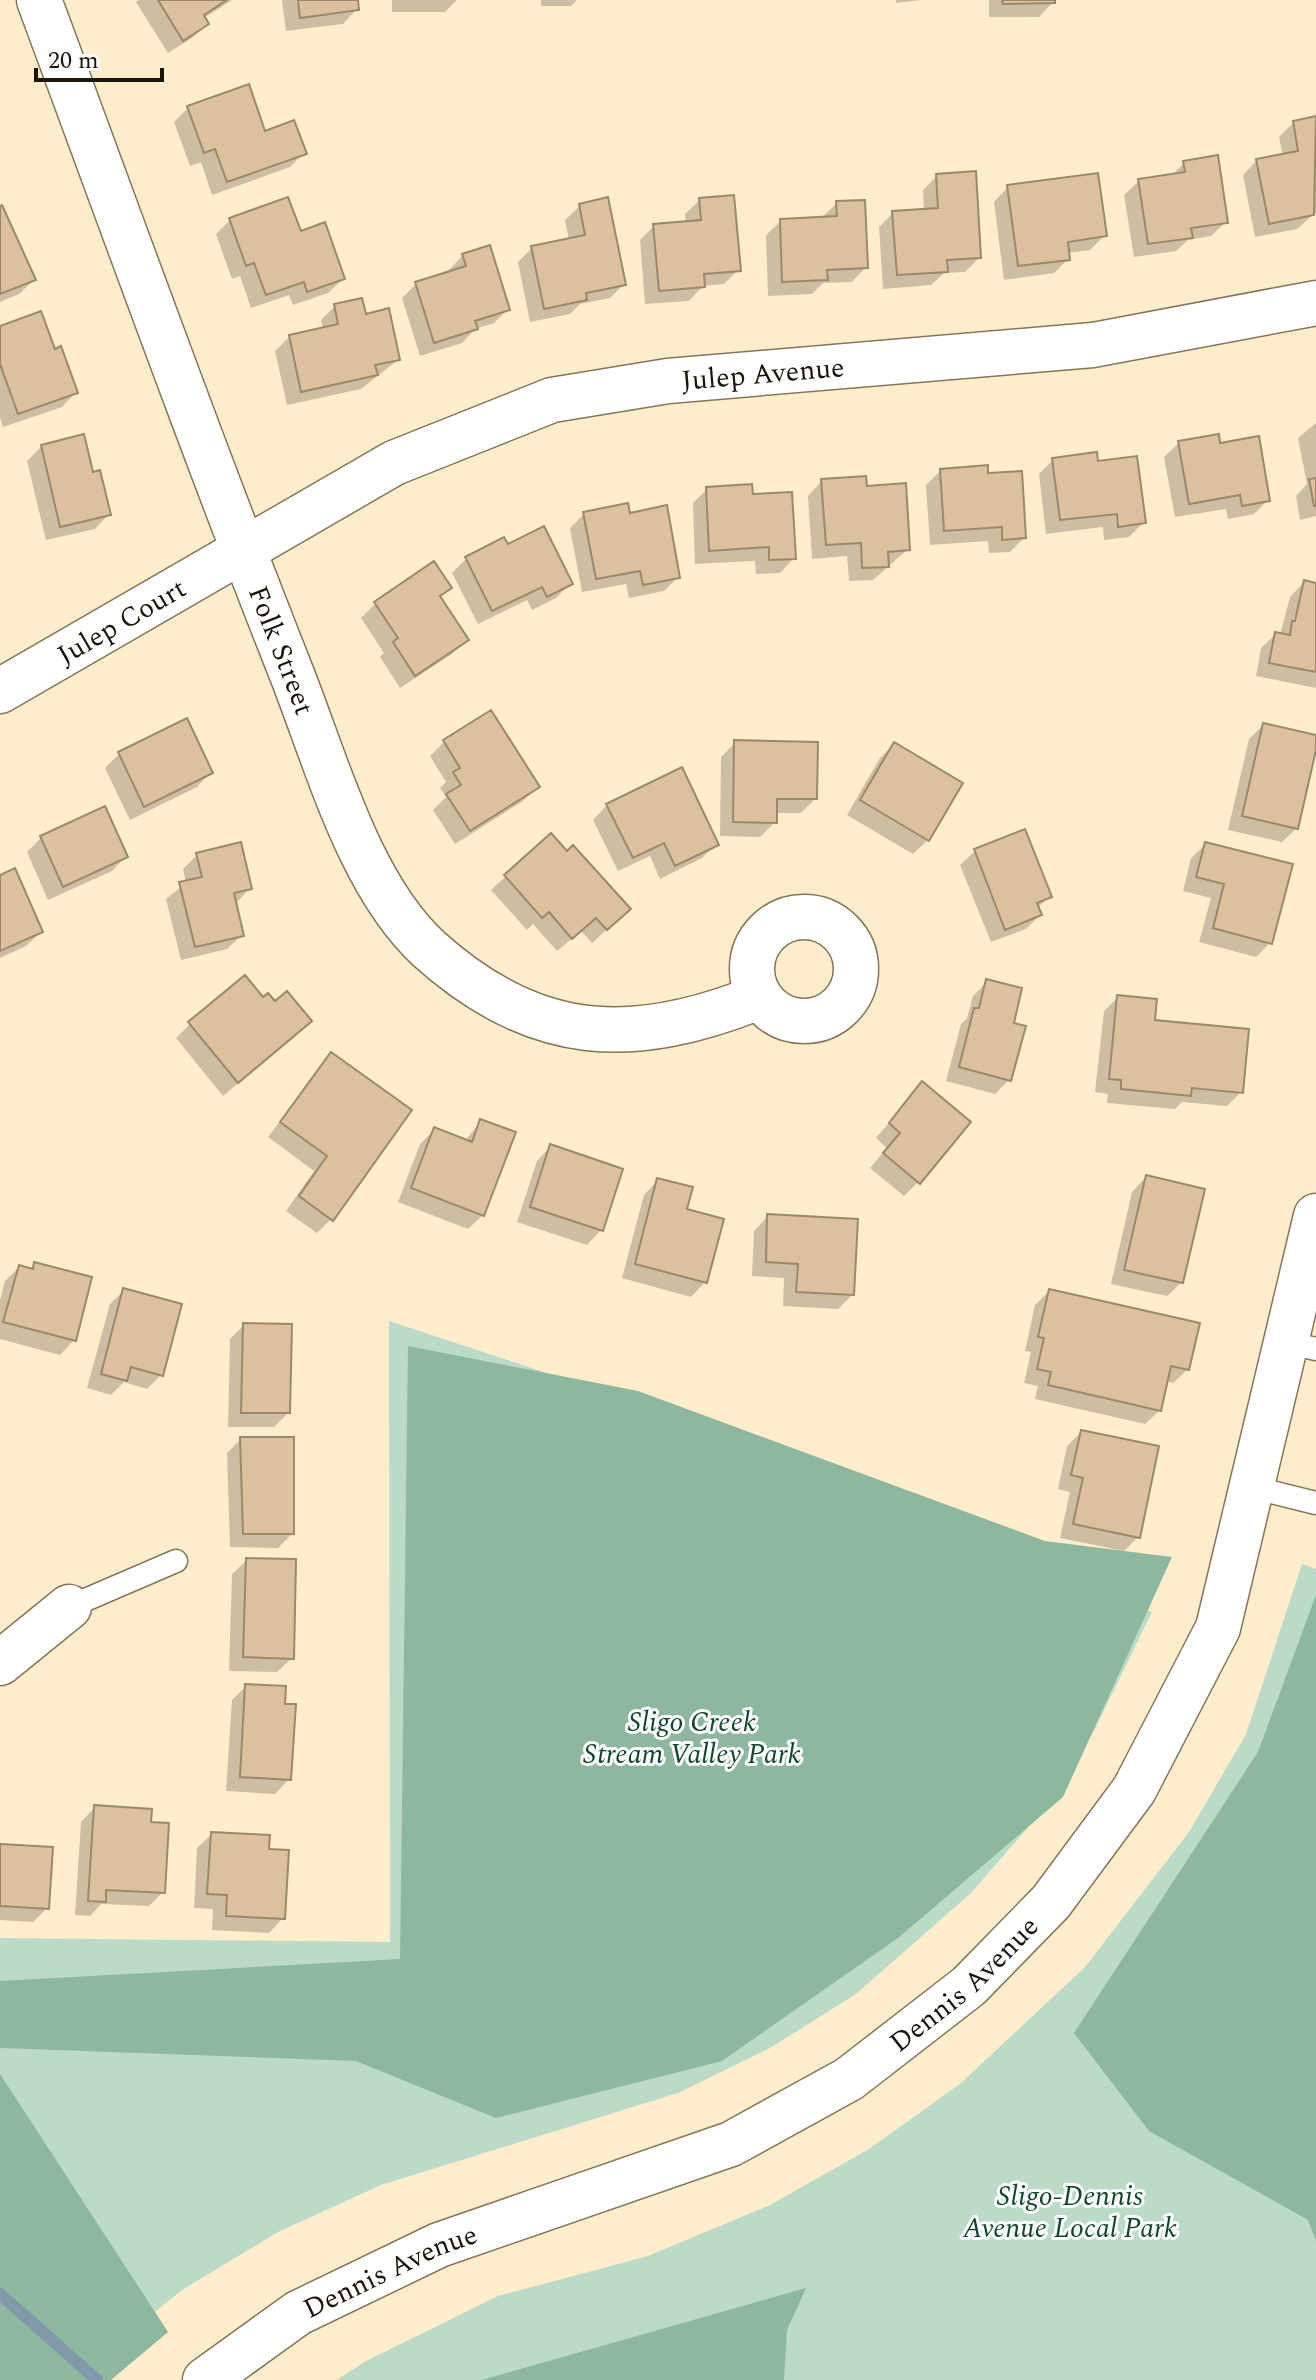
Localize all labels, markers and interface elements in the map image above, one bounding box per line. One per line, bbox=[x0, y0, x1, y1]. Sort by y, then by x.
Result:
scale bar bbox=[36, 32, 162, 82]
text: 20 m bbox=[48, 43, 99, 79]
street label: Julep Avenue bbox=[680, 346, 846, 403]
street label: Julep Court bbox=[49, 568, 195, 677]
street label: Folk Street bbox=[236, 579, 325, 721]
park label: Sligo Creek Stream Valley Park bbox=[583, 1701, 801, 1776]
street label: Dennis Avenue bbox=[880, 1907, 1049, 2063]
park label: Sligo-Dennis Avenue Local Park bbox=[962, 2175, 1177, 2250]
street label: Dennis Avenue bbox=[296, 2213, 483, 2331]

